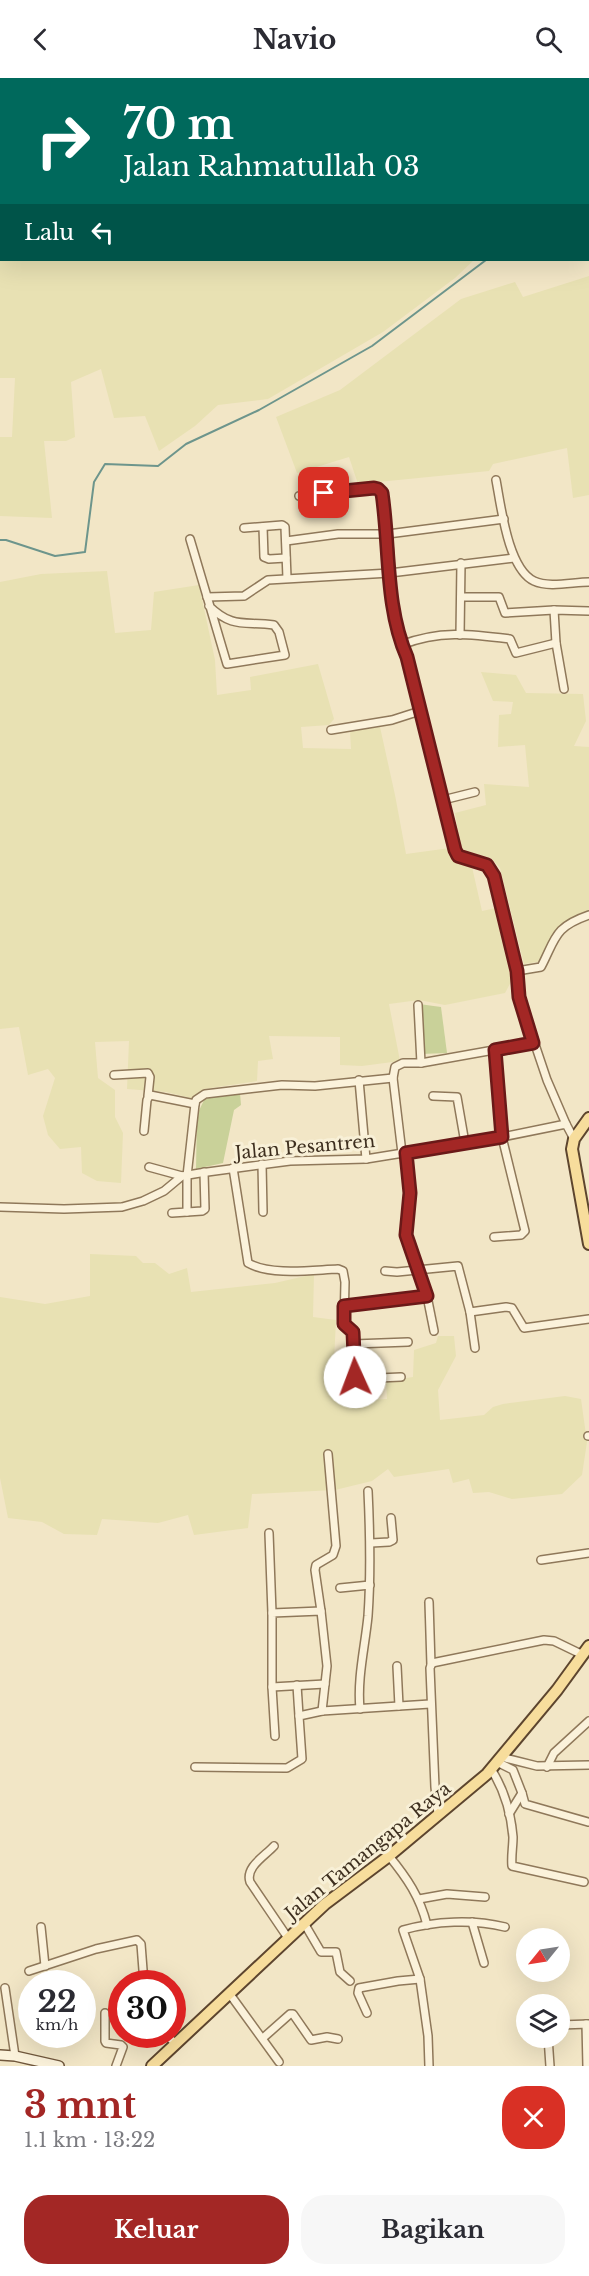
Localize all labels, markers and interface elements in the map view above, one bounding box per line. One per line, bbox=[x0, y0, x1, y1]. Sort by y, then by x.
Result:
icon: back bbox=[24, 23, 57, 56]
text: Navio bbox=[253, 23, 336, 56]
icon: search bbox=[532, 23, 565, 56]
text: 70 m bbox=[123, 98, 234, 150]
icon: right bbox=[24, 102, 102, 180]
text: Jalan Rahmatullah 03 bbox=[123, 150, 420, 183]
icon: left bbox=[86, 216, 119, 249]
text: Lalu bbox=[24, 219, 74, 246]
pin bbox=[298, 467, 349, 518]
icon: arrive bbox=[307, 476, 340, 509]
street label: Jalan Pesantren bbox=[232, 1130, 376, 1164]
position arrow bbox=[323, 1345, 387, 1409]
street label: Jalan Tamangapa Raya bbox=[279, 1777, 455, 1926]
north arrow bbox=[516, 1928, 570, 1982]
map controls bbox=[516, 1928, 570, 2048]
speed limit sign: 30 bbox=[108, 1970, 186, 2048]
text: 22 bbox=[37, 1983, 77, 2020]
button: layers bbox=[516, 1994, 570, 2048]
text: km/h bbox=[36, 2015, 78, 2034]
text: 3 mnt bbox=[24, 2083, 136, 2128]
button: close bbox=[502, 2086, 565, 2149]
text: 1.1 km · 13:22 bbox=[24, 2128, 155, 2152]
button: Keluar bbox=[24, 2195, 289, 2264]
button: Bagikan bbox=[301, 2195, 565, 2264]

